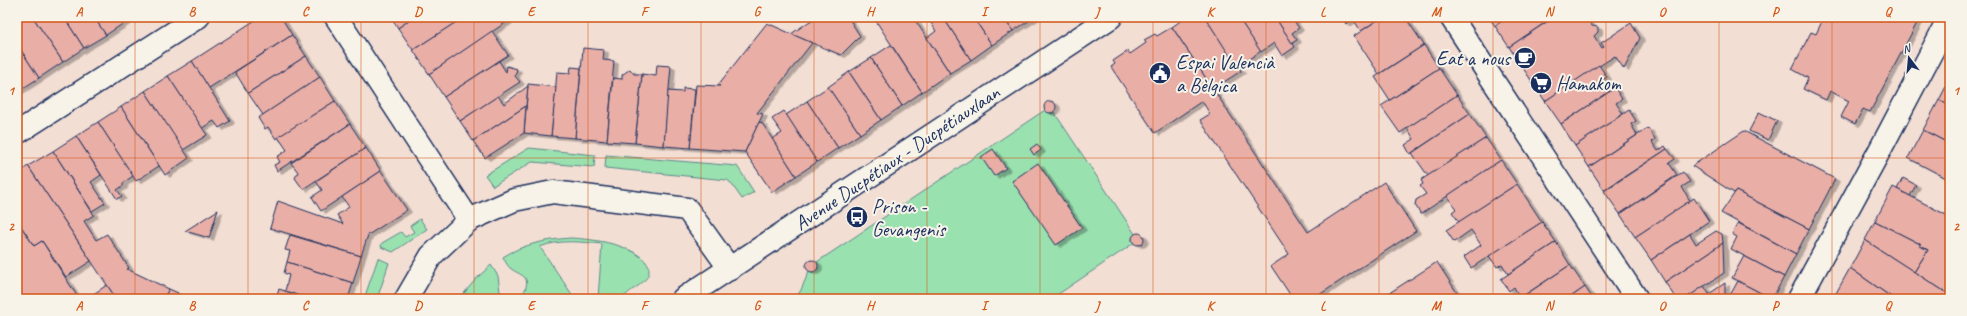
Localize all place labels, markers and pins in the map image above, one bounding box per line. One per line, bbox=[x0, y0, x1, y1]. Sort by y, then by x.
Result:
cafe icon: Eat a nous bbox=[1512, 45, 1538, 71]
place label: Eat a nous bbox=[1436, 46, 1512, 71]
place label: Espai Valencià a Bèlgica bbox=[1176, 50, 1275, 98]
public building icon: Espai Valencià a Bèlgica bbox=[1147, 60, 1173, 86]
supermarket icon: Hamakom bbox=[1528, 70, 1554, 96]
place label: Hamakom bbox=[1556, 71, 1622, 96]
place label: Prison - Gevangenis bbox=[872, 194, 947, 242]
bus stop icon: Prison - Gevangenis bbox=[844, 204, 870, 230]

